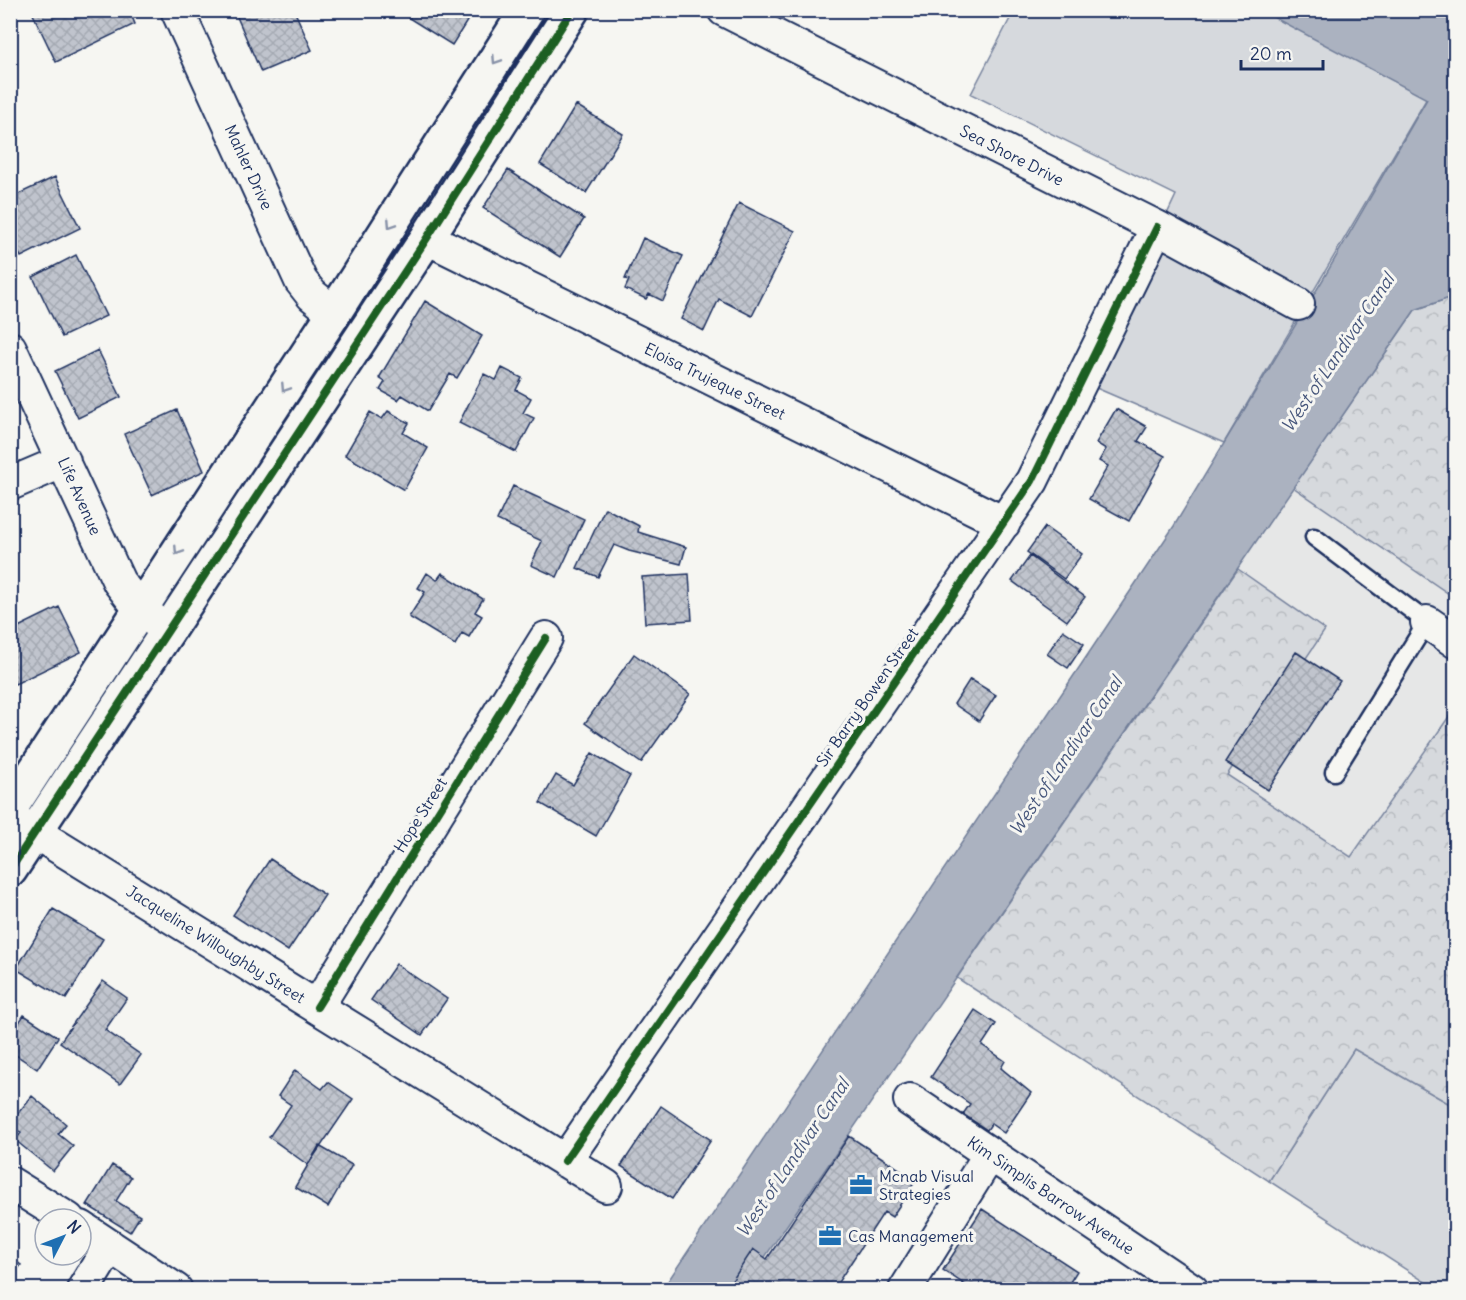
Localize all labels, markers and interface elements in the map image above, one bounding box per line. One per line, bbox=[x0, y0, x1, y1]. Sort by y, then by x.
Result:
scale bar bbox=[1241, 33, 1324, 71]
text: 20 m bbox=[1250, 42, 1292, 65]
one-way arrow bbox=[492, 53, 503, 64]
street label: Sea Shore Drive bbox=[957, 120, 1067, 190]
street label: Mahler Drive bbox=[221, 121, 277, 213]
one-way arrow bbox=[387, 217, 398, 228]
water label: West of Landivar Canal bbox=[1276, 267, 1401, 436]
street label: Eloisa Trujeque Street bbox=[641, 338, 789, 424]
one-way arrow bbox=[281, 381, 292, 392]
street label: Life Avenue bbox=[54, 454, 106, 538]
one-way arrow bbox=[174, 544, 185, 555]
street label: Sir Barry Bowen Street bbox=[812, 623, 923, 770]
water label: West of Landivar Canal bbox=[1004, 670, 1129, 839]
street label: Hope Street bbox=[389, 773, 451, 856]
street label: Jacqueline Willoughby Street bbox=[123, 881, 310, 1008]
water label: West of Landivar Canal bbox=[731, 1072, 856, 1241]
street label: Kim Simplis Barrow Avenue bbox=[964, 1132, 1138, 1258]
place label: Mcnab Visual Strategies bbox=[879, 1166, 974, 1204]
office icon: Mcnab Visual Strategies bbox=[848, 1172, 874, 1198]
north arrow bbox=[33, 1207, 93, 1267]
text: N bbox=[63, 1216, 85, 1238]
office icon: Cas Management bbox=[817, 1223, 843, 1249]
place label: Cas Management bbox=[848, 1226, 974, 1246]

